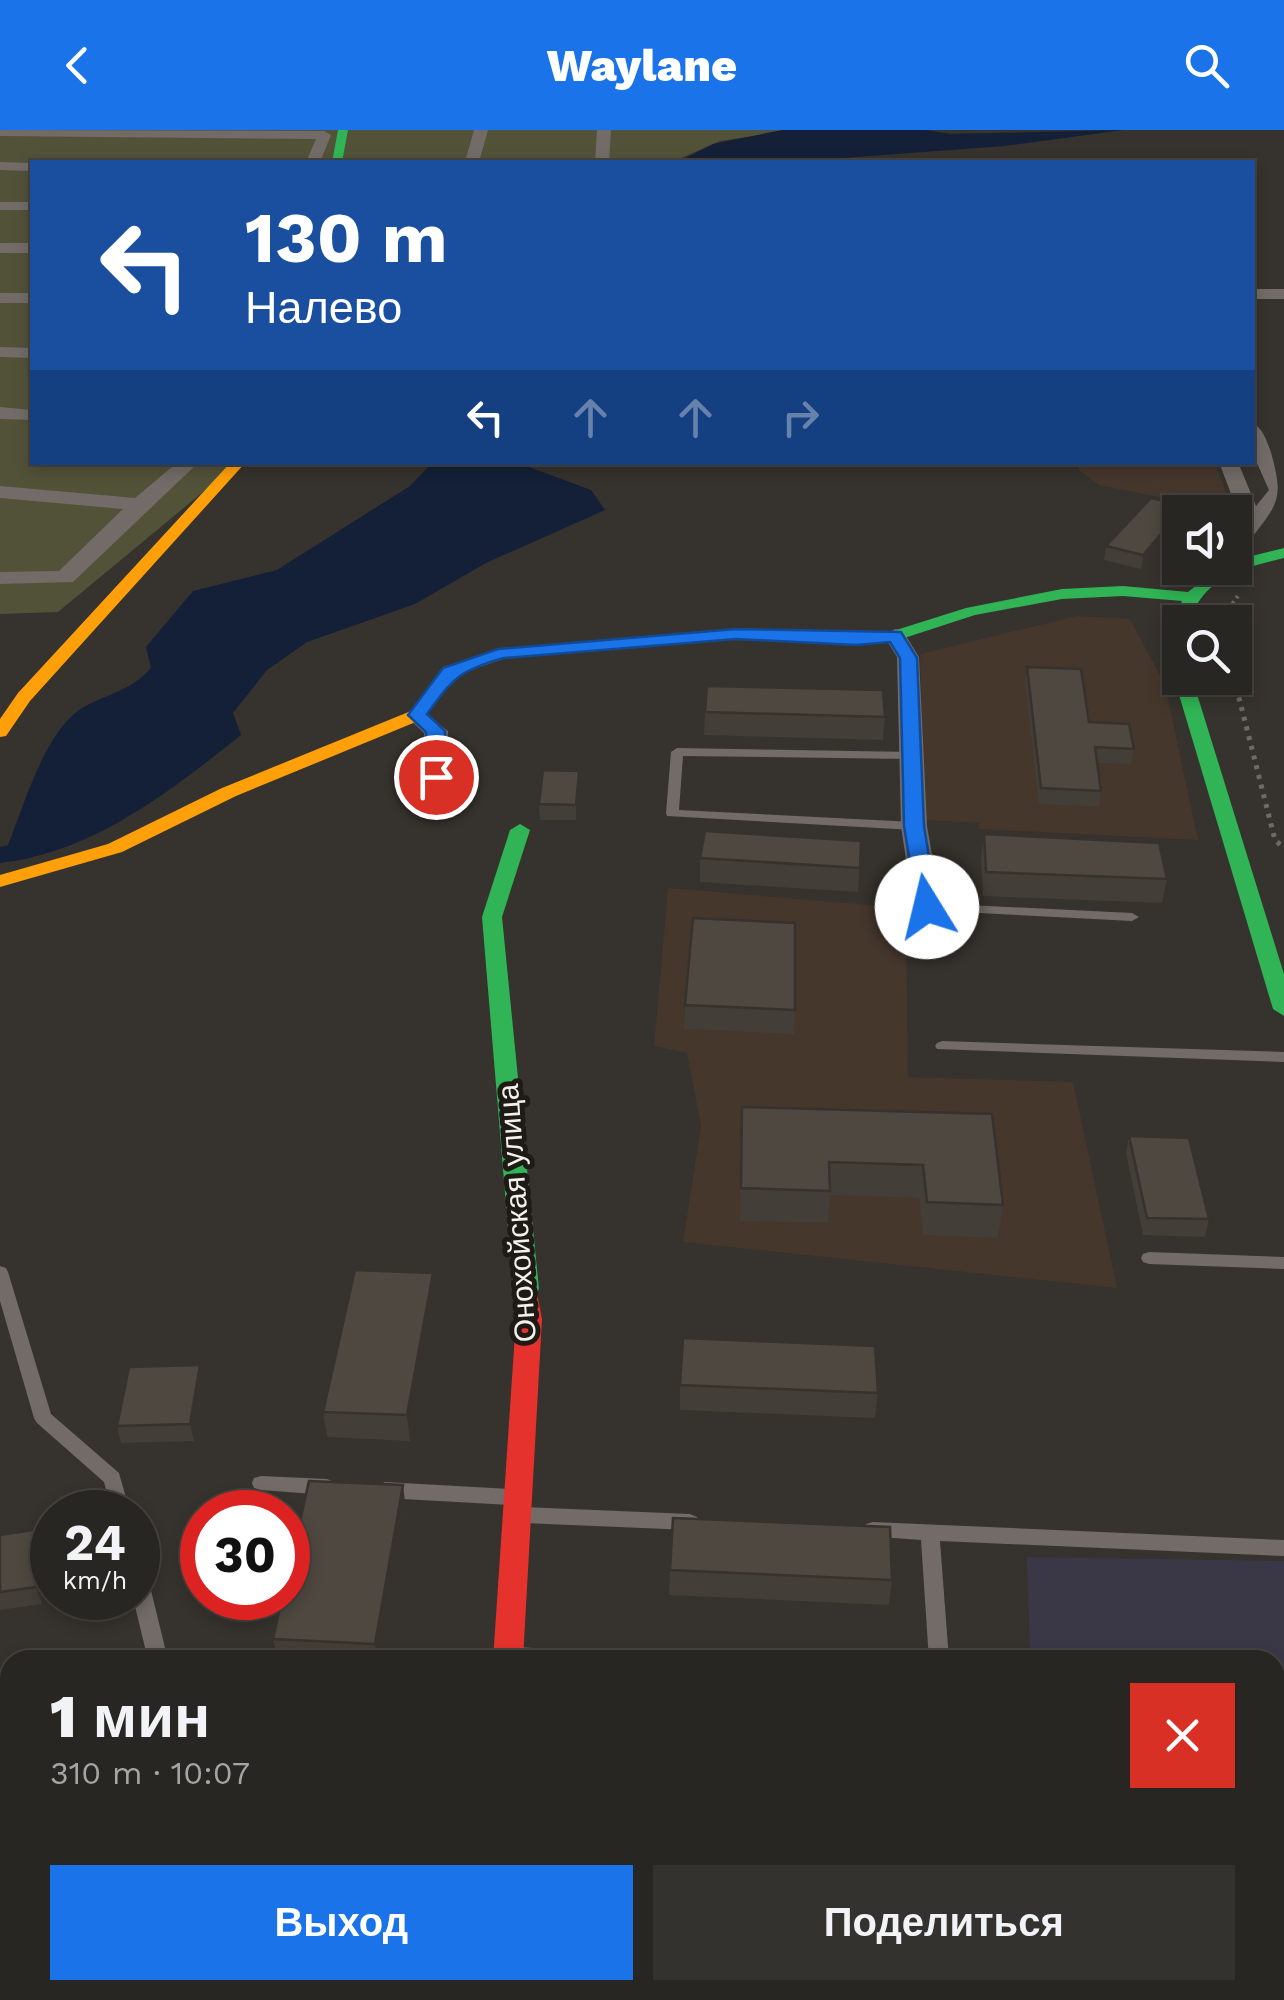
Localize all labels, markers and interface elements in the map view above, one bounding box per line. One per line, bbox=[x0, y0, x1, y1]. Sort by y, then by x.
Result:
icon: back bbox=[50, 38, 105, 93]
icon: search bbox=[1179, 38, 1234, 93]
text: Waylane bbox=[547, 39, 737, 92]
text: 130 m bbox=[245, 197, 448, 279]
icon: left bbox=[80, 200, 210, 330]
text: Налево bbox=[245, 281, 402, 334]
icon: left bbox=[458, 390, 513, 445]
icon: ahead bbox=[563, 390, 618, 445]
icon: ahead bbox=[668, 390, 723, 445]
icon: right bbox=[773, 390, 828, 445]
map controls bbox=[1162, 495, 1252, 695]
button: sound bbox=[1162, 495, 1252, 585]
button: search bbox=[1162, 605, 1252, 695]
pin bbox=[394, 735, 479, 820]
icon: arrive bbox=[409, 750, 464, 805]
position arrow bbox=[875, 855, 979, 959]
street label: Онохойская улица bbox=[490, 1082, 543, 1343]
speed limit sign: 30 bbox=[180, 1490, 310, 1620]
text: 24 bbox=[64, 1513, 126, 1572]
text: km/h bbox=[63, 1566, 127, 1595]
text: 1 мин bbox=[50, 1681, 210, 1752]
button: close bbox=[1130, 1683, 1235, 1788]
text: 310 m · 10:07 bbox=[50, 1754, 250, 1792]
button: Выход bbox=[50, 1865, 633, 1980]
button: Поделиться bbox=[653, 1865, 1235, 1980]

